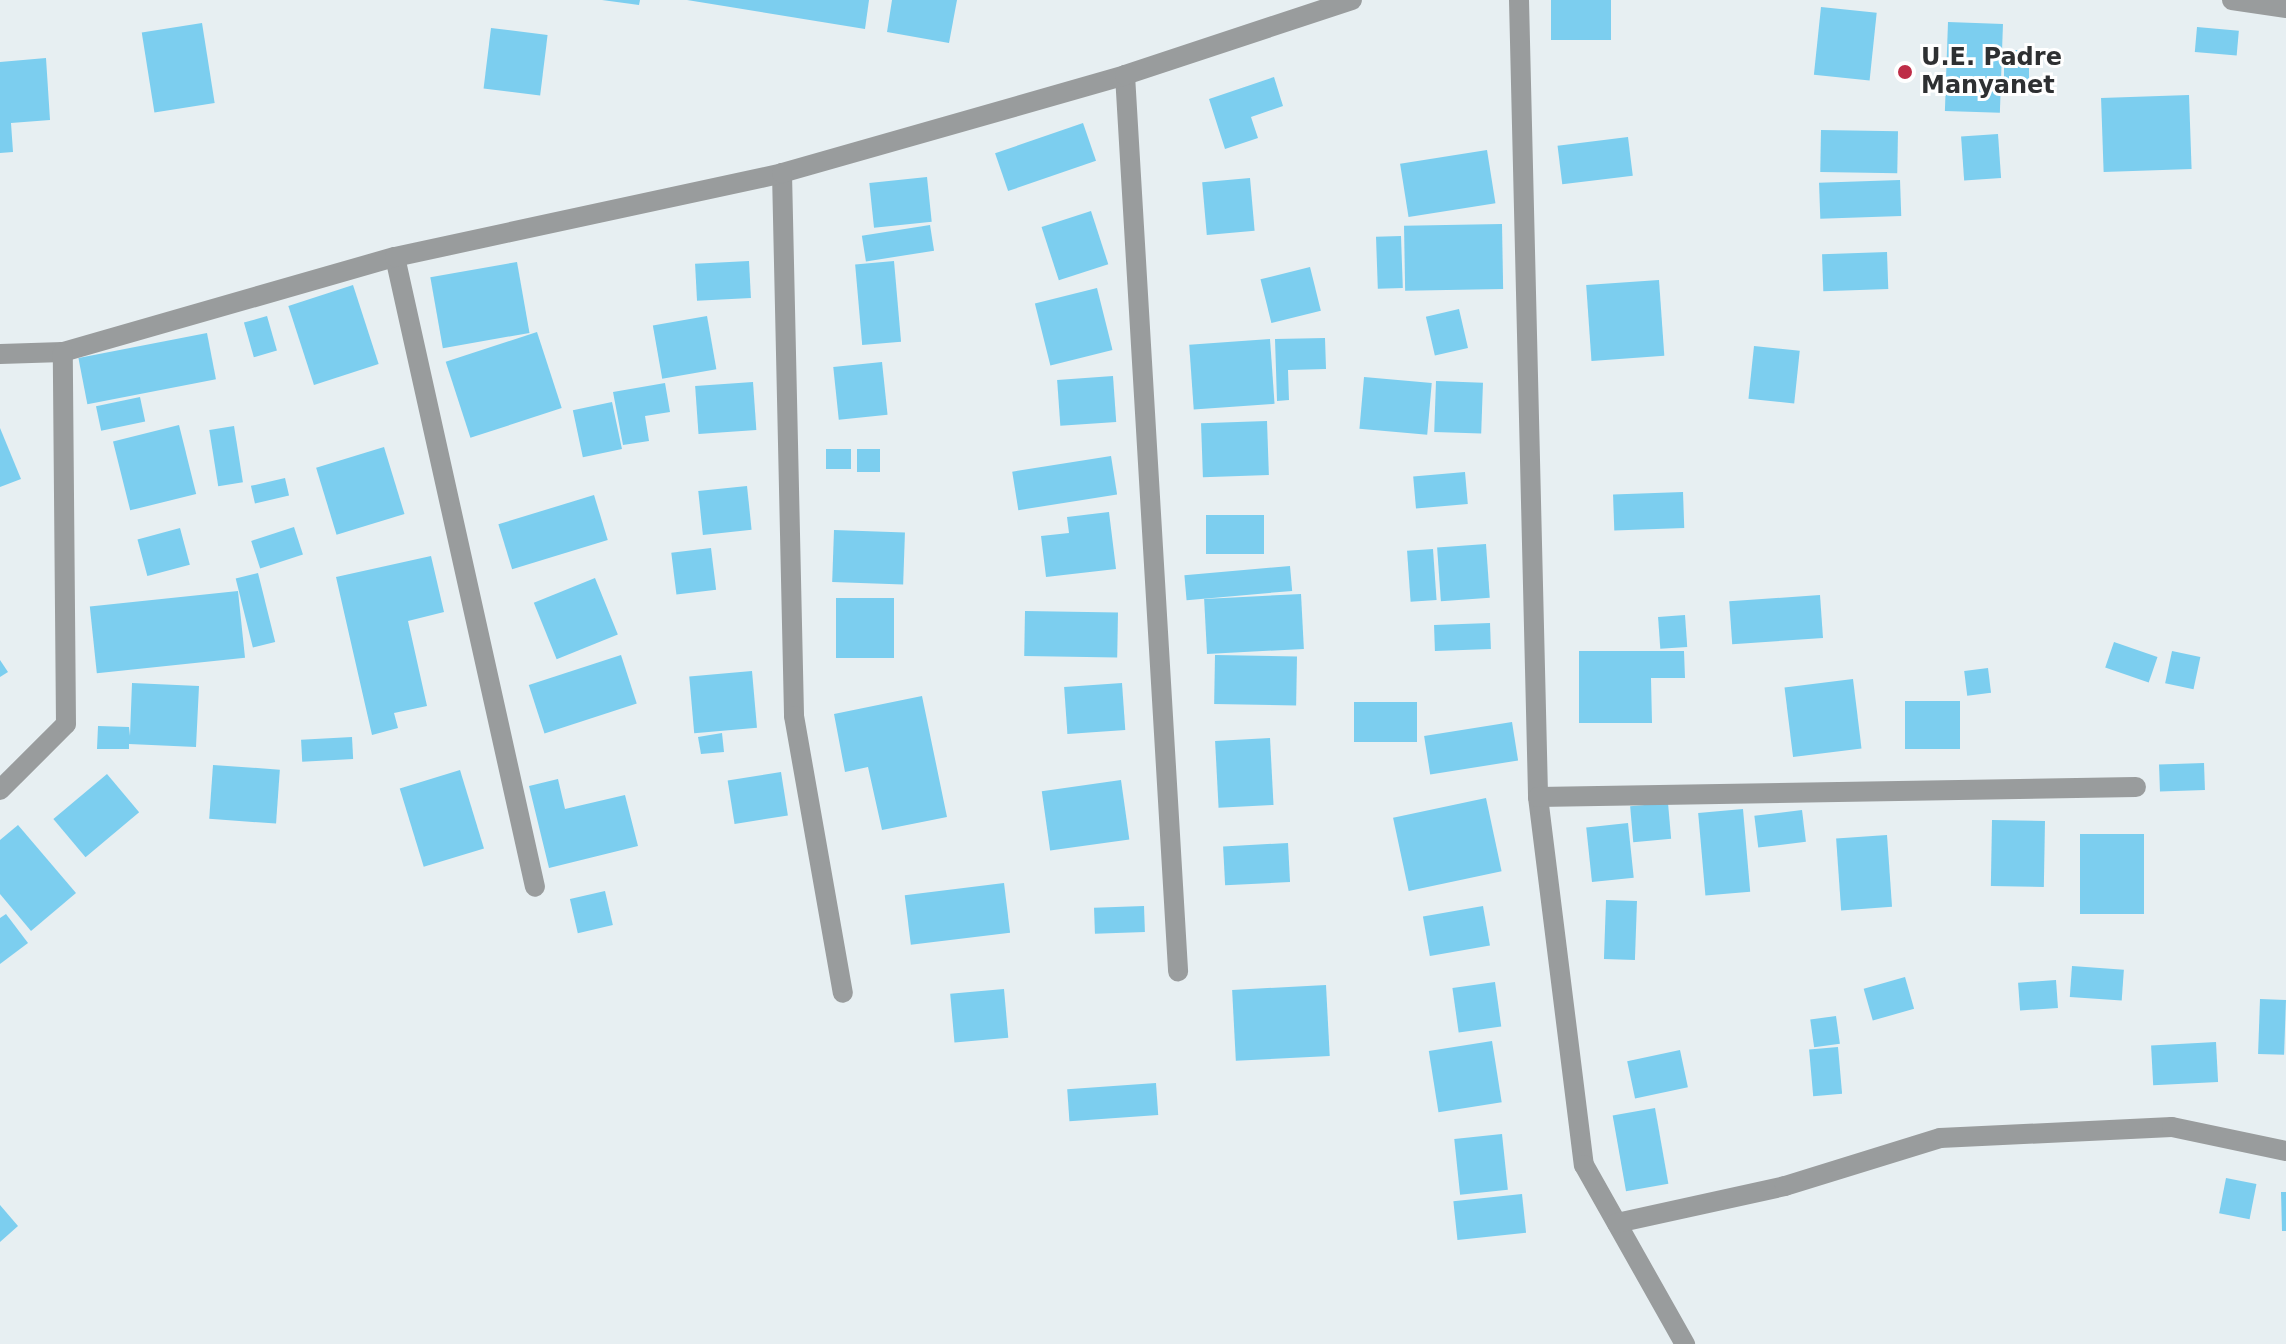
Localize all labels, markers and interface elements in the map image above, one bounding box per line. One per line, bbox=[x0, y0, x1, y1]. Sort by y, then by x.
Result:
place label: U.E. Padre Manyanet bbox=[1921, 44, 2062, 100]
marker: U.E. Padre Manyanet bbox=[1896, 63, 1914, 81]

